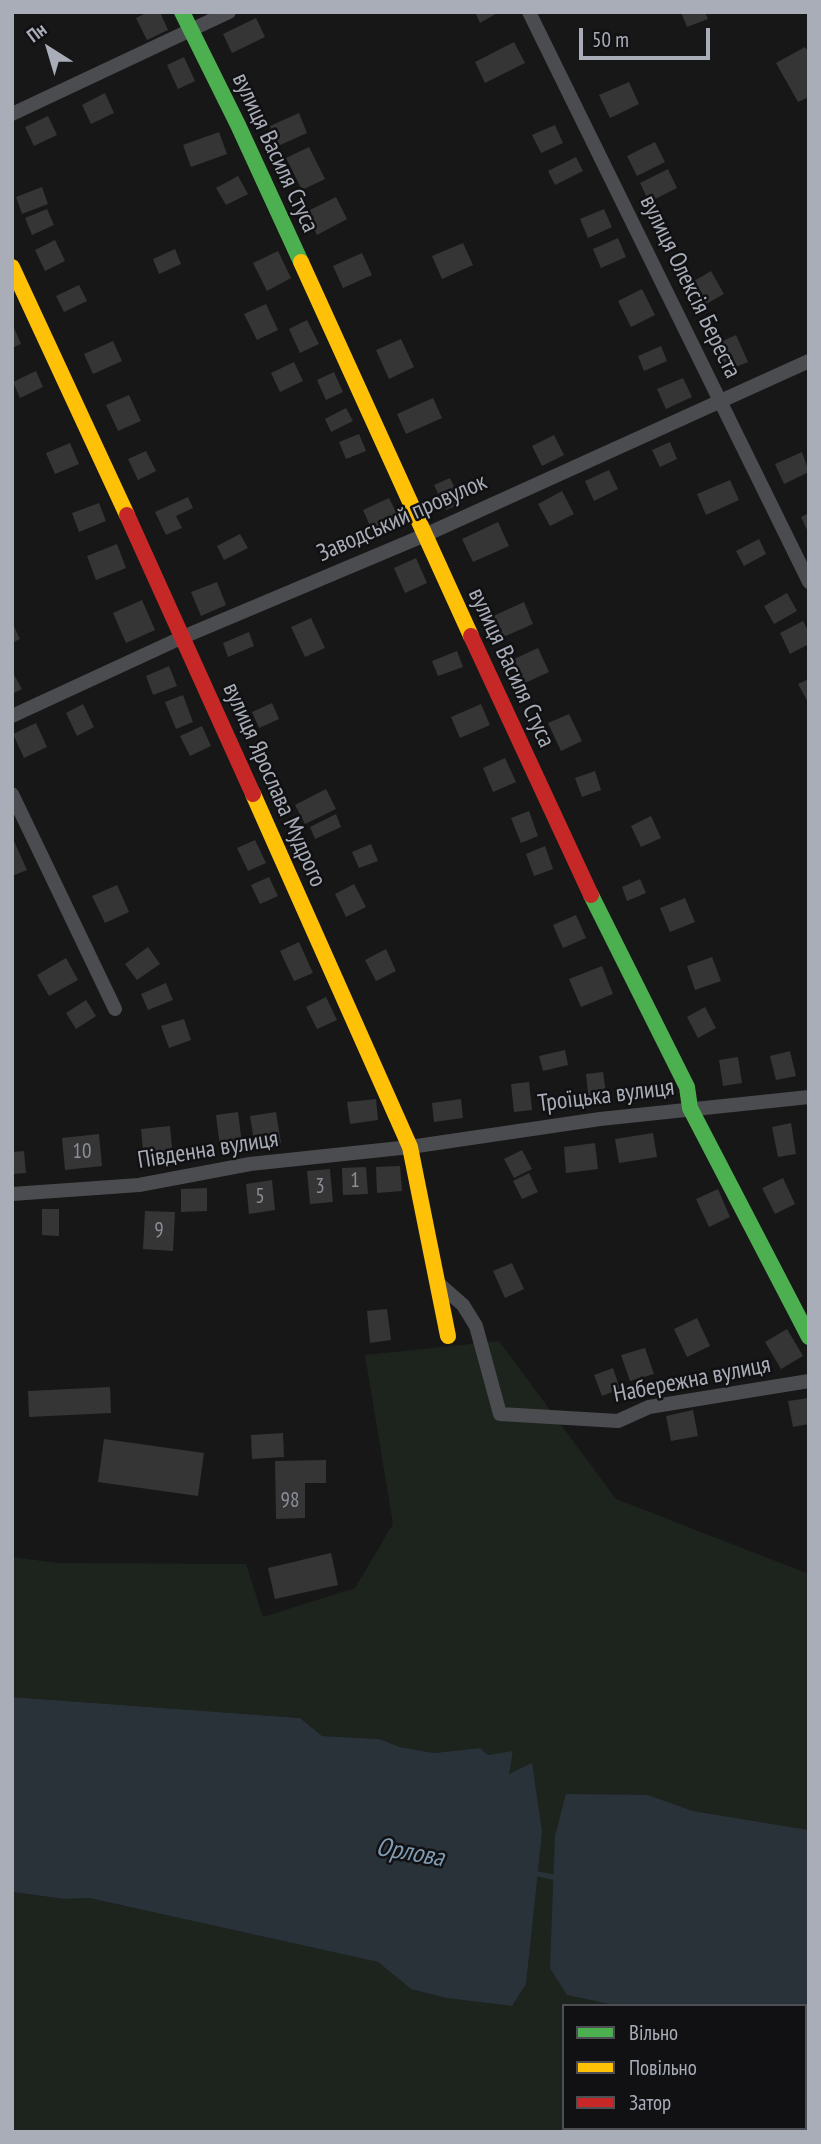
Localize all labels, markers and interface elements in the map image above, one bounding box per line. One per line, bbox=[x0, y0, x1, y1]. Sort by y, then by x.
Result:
north arrow bbox=[14, 14, 84, 84]
scale bar bbox=[583, 14, 714, 58]
text: Пн bbox=[22, 17, 51, 47]
text: 50 m bbox=[592, 26, 629, 53]
street label: вулиця Василя Стуса bbox=[226, 69, 324, 237]
street label: вулиця Олексія Береста bbox=[633, 191, 747, 383]
street label: Заводський провулок bbox=[313, 468, 491, 568]
street label: вулиця Василя Стуса bbox=[462, 584, 560, 752]
street label: вулиця Ярослава Мудрого bbox=[216, 679, 332, 891]
street label: Троїцька вулиця bbox=[536, 1073, 676, 1119]
street label: Південна вулиця bbox=[136, 1125, 280, 1175]
house number: 10 bbox=[73, 1139, 91, 1165]
house number: 1 bbox=[350, 1168, 360, 1194]
house number: 3 bbox=[315, 1174, 325, 1200]
house number: 5 bbox=[255, 1184, 265, 1210]
house number: 9 bbox=[154, 1218, 164, 1244]
street label: Набережна вулиця bbox=[611, 1351, 773, 1409]
house number: 98 bbox=[281, 1488, 299, 1514]
water label: Орлова bbox=[374, 1832, 446, 1874]
legend bbox=[562, 2004, 807, 2130]
text: Вільно bbox=[629, 2019, 678, 2046]
text: Повільно bbox=[629, 2054, 697, 2081]
text: Затор bbox=[629, 2089, 671, 2116]

